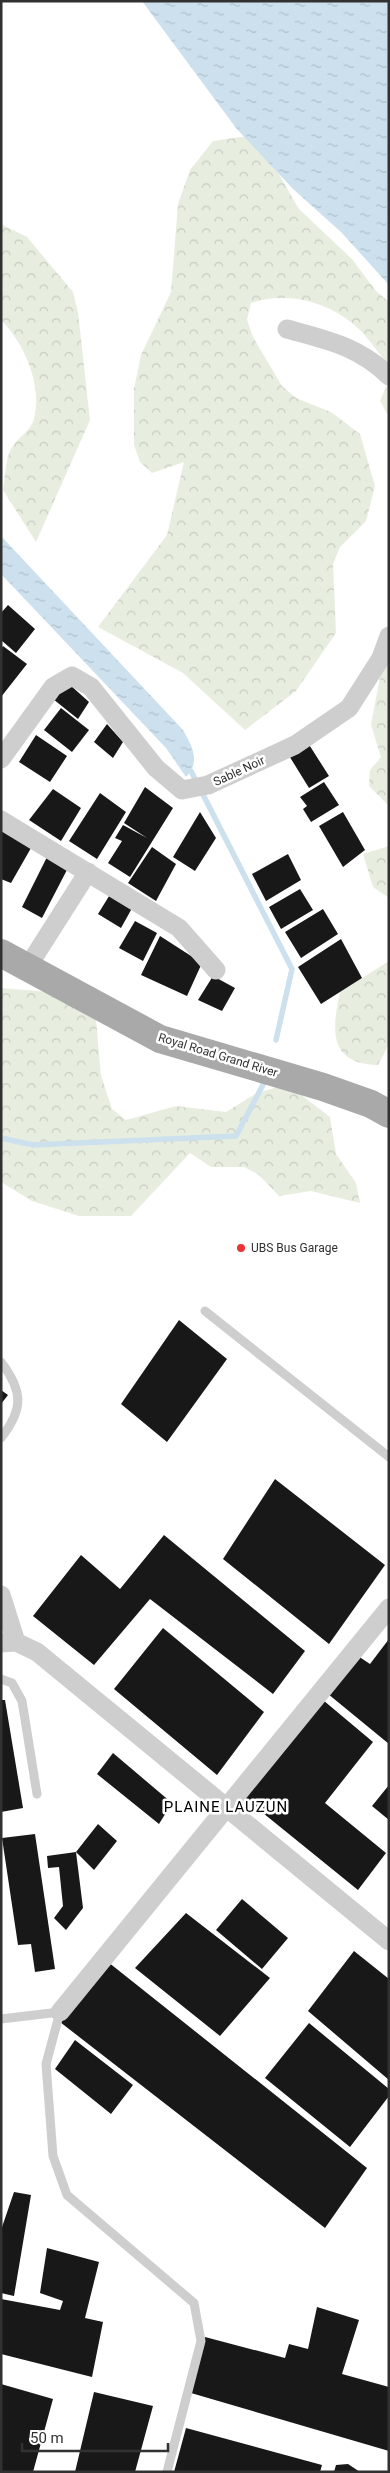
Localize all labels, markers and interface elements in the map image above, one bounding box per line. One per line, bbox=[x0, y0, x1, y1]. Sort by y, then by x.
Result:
street label: Sable Noir bbox=[211, 753, 267, 789]
street label: Royal Road Grand River bbox=[157, 1030, 279, 1080]
place label: UBS Bus Garage bbox=[251, 1241, 338, 1255]
marker: UBS Bus Garage bbox=[235, 1242, 247, 1254]
district label: PLAINE LAUZUN bbox=[164, 1798, 288, 1816]
scale bar bbox=[22, 2420, 169, 2452]
text: 50 m bbox=[30, 2429, 64, 2447]

